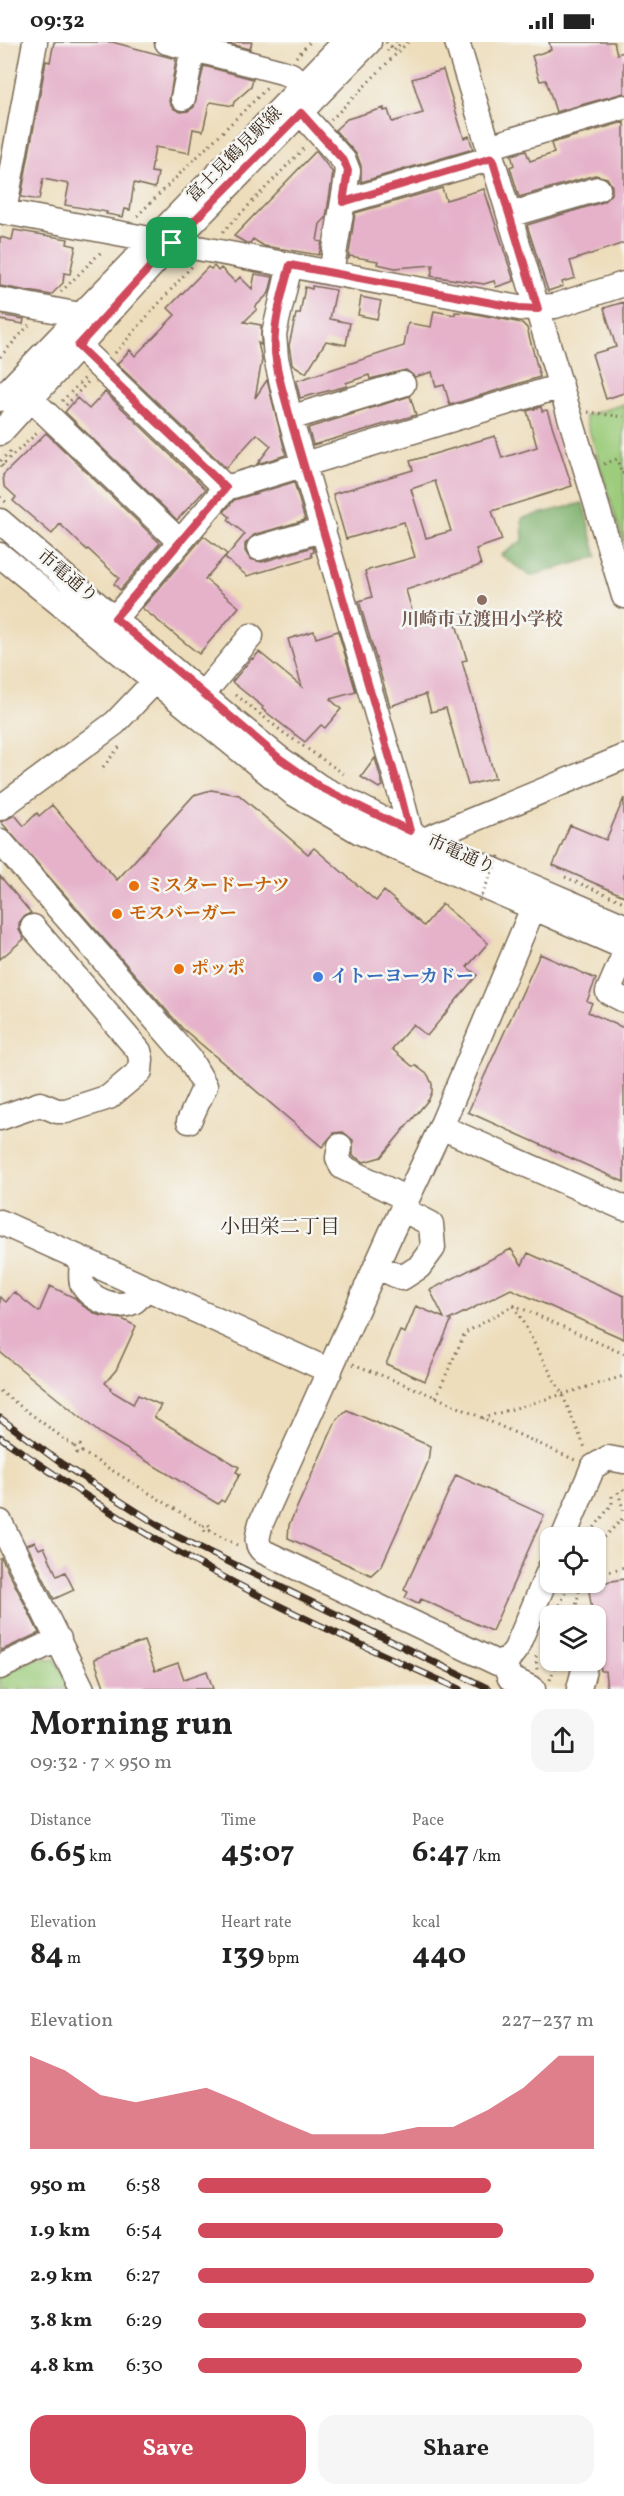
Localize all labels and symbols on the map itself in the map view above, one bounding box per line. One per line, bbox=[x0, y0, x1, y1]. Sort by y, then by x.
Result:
street label: 富士見鶴見駅線 bbox=[182, 102, 288, 208]
pin bbox=[146, 217, 197, 268]
street label: 市電通り bbox=[31, 544, 103, 610]
marker: 川崎市立渡田小学校 bbox=[475, 593, 489, 607]
place label: 川崎市立渡田小学校 bbox=[401, 608, 563, 633]
street label: 市電通り bbox=[423, 829, 499, 881]
place label: ミスタードーナツ bbox=[146, 874, 290, 899]
marker: ミスタードーナツ bbox=[127, 879, 141, 893]
place label: モスバーガー bbox=[129, 902, 237, 927]
marker: モスバーガー bbox=[110, 907, 124, 921]
place label: ポッポ bbox=[191, 957, 245, 982]
marker: ポッポ bbox=[172, 962, 186, 976]
place label: イトーヨーカドー bbox=[330, 965, 474, 990]
marker: イトーヨーカドー bbox=[311, 970, 325, 984]
district label: 小田栄二丁目 bbox=[220, 1214, 340, 1242]

